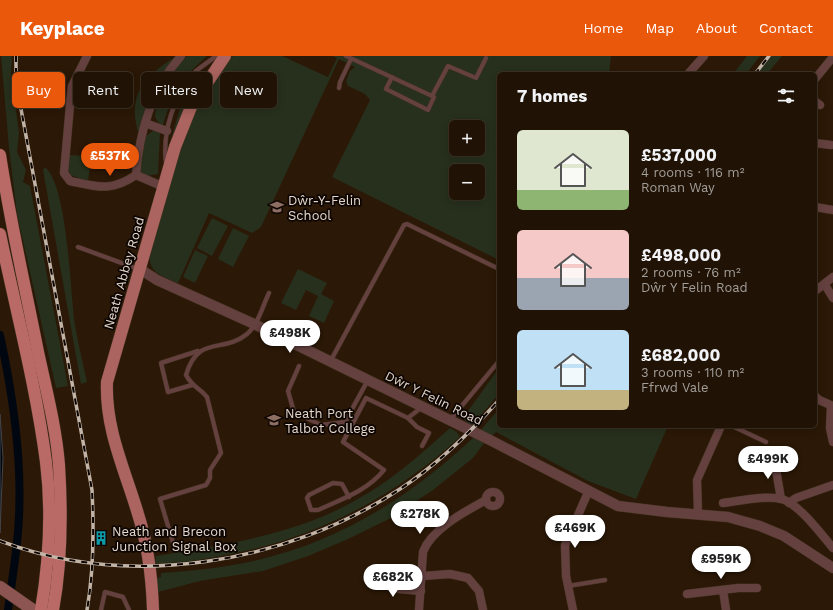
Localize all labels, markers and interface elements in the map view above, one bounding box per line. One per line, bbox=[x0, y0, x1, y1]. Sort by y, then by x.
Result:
text: Keyplace bbox=[20, 17, 105, 40]
text: Home bbox=[583, 20, 623, 36]
text: Map bbox=[645, 20, 674, 36]
text: About bbox=[696, 20, 737, 36]
text: Contact bbox=[759, 20, 813, 36]
chip: Buy bbox=[12, 72, 65, 108]
chip: Rent bbox=[73, 72, 133, 108]
chip: Filters bbox=[141, 72, 212, 108]
chip: New bbox=[220, 72, 277, 108]
icon: filters bbox=[775, 85, 797, 107]
text: 7 homes bbox=[517, 86, 587, 106]
map controls bbox=[449, 120, 485, 200]
button: + bbox=[449, 120, 485, 156]
pin: £537K bbox=[82, 143, 138, 177]
text: £537,000 bbox=[641, 145, 717, 165]
icon: home bbox=[549, 146, 597, 194]
text: £537K bbox=[90, 148, 130, 163]
button: − bbox=[449, 164, 485, 200]
text: 4 rooms · 116 m² bbox=[641, 165, 744, 180]
text: Roman Way bbox=[641, 180, 715, 195]
place label: Dŵr-Y-Felin School bbox=[288, 193, 361, 223]
school or university icon: Dŵr-Y-Felin School bbox=[269, 199, 285, 215]
street label: Neath Abbey Road bbox=[101, 215, 147, 331]
text: £498,000 bbox=[641, 245, 721, 265]
icon: home bbox=[549, 246, 597, 294]
text: 2 rooms · 76 m² bbox=[641, 265, 741, 280]
text: Dŵr Y Felin Road bbox=[641, 280, 748, 295]
pin: £498K bbox=[262, 320, 318, 354]
text: £498K bbox=[269, 325, 311, 340]
text: £682,000 bbox=[641, 345, 720, 365]
icon: home bbox=[549, 346, 597, 394]
text: 3 rooms · 110 m² bbox=[641, 365, 744, 380]
street label: Dŵr Y Felin Road bbox=[383, 368, 485, 428]
text: Ffrwd Vale bbox=[641, 380, 708, 395]
place label: Neath Port Talbot College bbox=[285, 406, 375, 436]
school or university icon: Neath Port Talbot College bbox=[266, 412, 282, 428]
pin: £499K bbox=[740, 446, 796, 480]
text: £499K bbox=[747, 451, 789, 466]
pin: £278K bbox=[392, 501, 448, 535]
text: £278K bbox=[400, 506, 440, 521]
pin: £469K bbox=[547, 515, 603, 549]
text: £469K bbox=[554, 520, 596, 535]
place label: Neath and Brecon Junction Signal Box bbox=[112, 524, 237, 554]
building icon: Neath and Brecon Junction Signal Box bbox=[93, 530, 109, 546]
pin: £959K bbox=[693, 546, 749, 580]
text: £959K bbox=[701, 551, 741, 566]
pin: £682K bbox=[365, 564, 421, 598]
text: £682K bbox=[373, 569, 414, 584]

